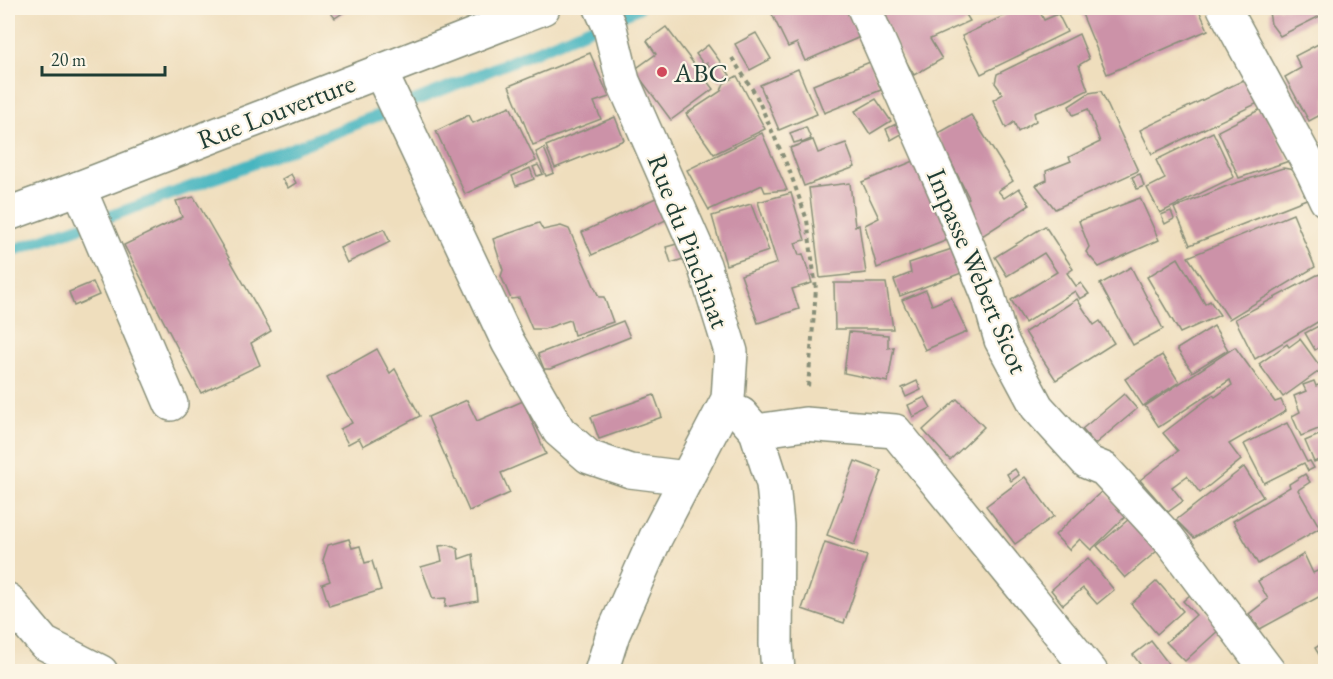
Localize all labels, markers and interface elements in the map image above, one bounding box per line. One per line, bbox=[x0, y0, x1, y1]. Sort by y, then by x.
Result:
scale bar bbox=[42, 39, 165, 77]
text: 20 m bbox=[51, 48, 86, 71]
place label: ABC bbox=[673, 55, 728, 90]
street label: Rue Louverture bbox=[192, 65, 360, 157]
marker: ABC bbox=[655, 65, 669, 79]
street label: Rue du Pinchinat bbox=[640, 149, 738, 333]
street label: Impasse Webert Sicot bbox=[919, 163, 1037, 379]

